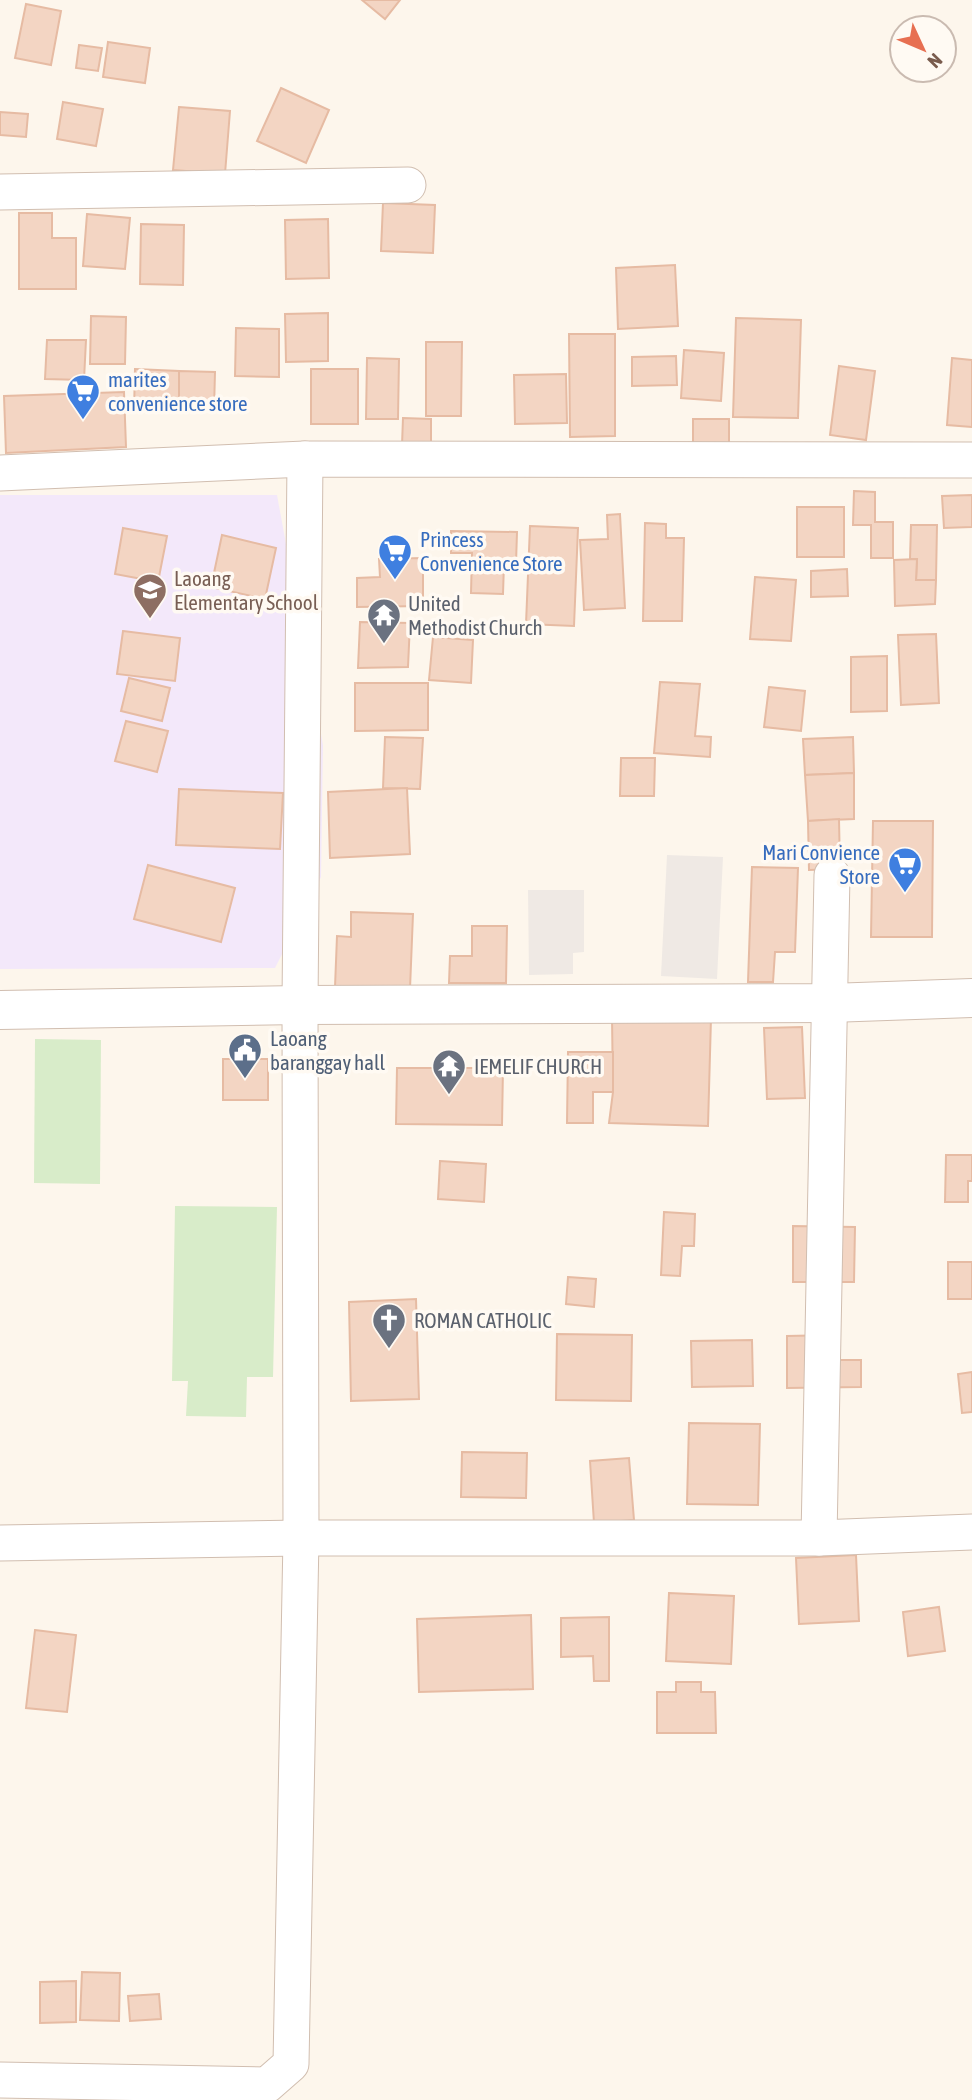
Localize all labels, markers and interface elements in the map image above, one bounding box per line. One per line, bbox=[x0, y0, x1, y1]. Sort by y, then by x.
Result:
north arrow bbox=[888, 14, 958, 84]
text: N bbox=[923, 49, 947, 72]
place label: marites convenience store bbox=[108, 367, 248, 415]
supermarket icon: marites convenience store bbox=[64, 372, 102, 421]
place label: Princess Convenience Store bbox=[420, 527, 563, 575]
supermarket icon: Princess Convenience Store bbox=[376, 532, 414, 581]
place label: Laoang Elementary School bbox=[174, 566, 319, 614]
school or university icon: Laoang Elementary School bbox=[131, 571, 169, 620]
place label: United Methodist Church bbox=[408, 591, 543, 639]
temple icon: United Methodist Church bbox=[365, 596, 403, 645]
place label: Mari Convience Store bbox=[762, 840, 880, 888]
supermarket icon: Mari Convience Store bbox=[886, 845, 924, 894]
place label: Laoang baranggay hall bbox=[270, 1026, 385, 1074]
public building icon: Laoang baranggay hall bbox=[226, 1031, 264, 1080]
temple icon: IEMELIF CHURCH bbox=[430, 1047, 468, 1096]
place label: IEMELIF CHURCH bbox=[474, 1054, 602, 1078]
church icon: ROMAN CATHOLIC bbox=[370, 1301, 408, 1350]
place label: ROMAN CATHOLIC bbox=[414, 1308, 552, 1332]

